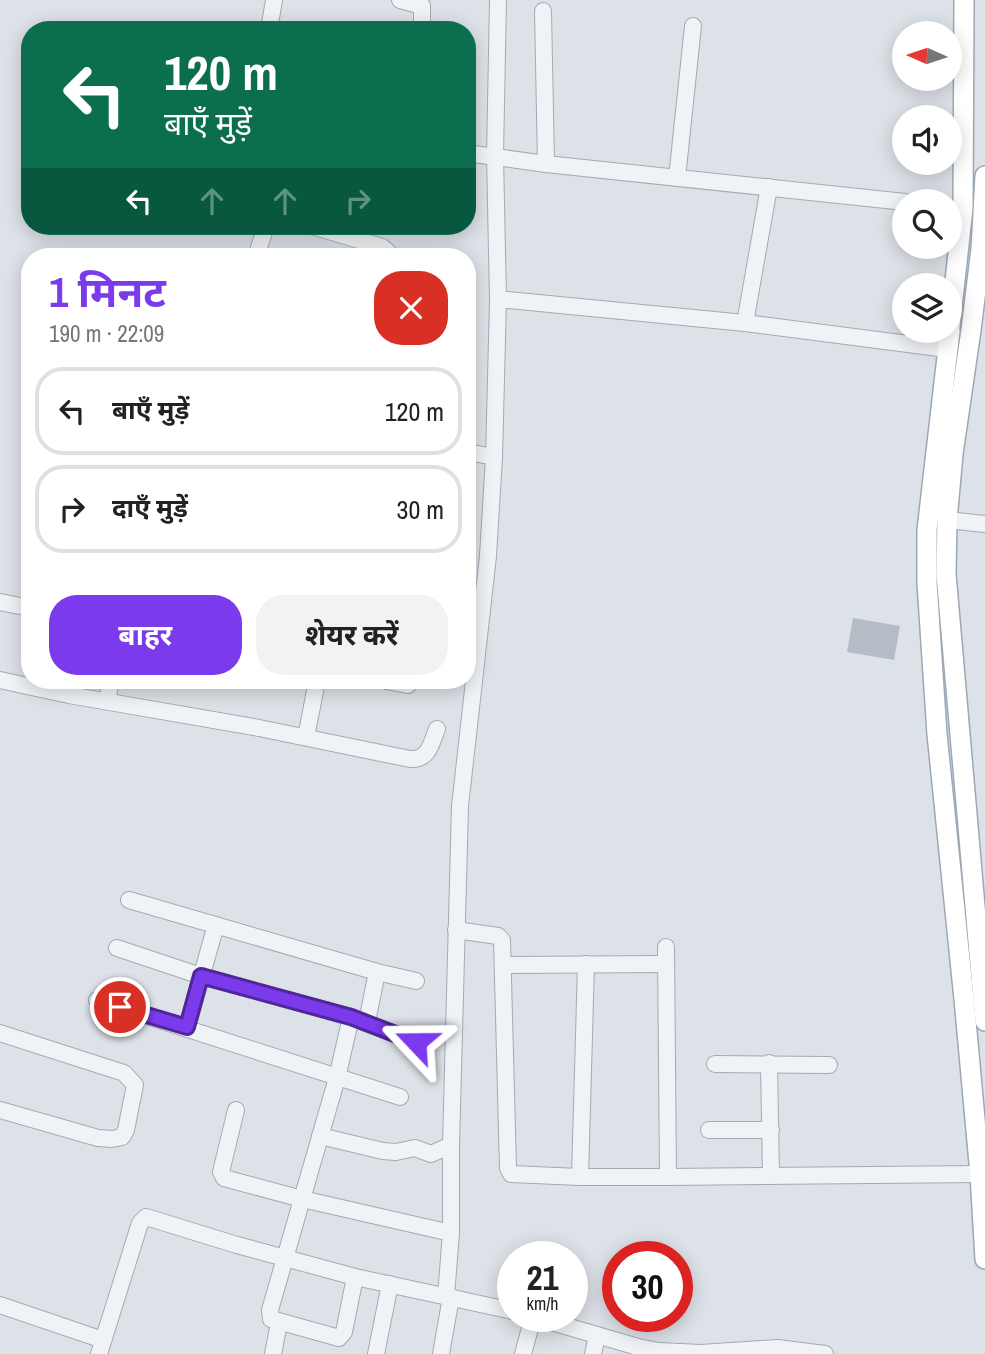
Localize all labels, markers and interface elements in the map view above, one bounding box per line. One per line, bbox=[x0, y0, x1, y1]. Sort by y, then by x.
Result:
north arrow bbox=[892, 21, 962, 91]
map controls bbox=[892, 21, 962, 343]
text: 120 m bbox=[164, 39, 278, 105]
icon: left bbox=[49, 49, 140, 140]
text: बाएँ मुड़ें bbox=[164, 102, 252, 145]
button: sound bbox=[892, 105, 962, 175]
icon: left bbox=[120, 182, 158, 220]
icon: ahead bbox=[193, 182, 231, 220]
icon: ahead bbox=[266, 182, 304, 220]
icon: right bbox=[339, 182, 377, 220]
button: search bbox=[892, 189, 962, 259]
text: 1 मिनट bbox=[49, 264, 166, 320]
button: close bbox=[374, 271, 448, 345]
button: layers bbox=[892, 273, 962, 343]
text: 190 m · 22:09 bbox=[49, 318, 164, 349]
icon: left bbox=[53, 392, 91, 430]
text: बाएँ मुड़ें bbox=[112, 392, 189, 427]
text: 120 m bbox=[385, 394, 444, 429]
icon: right bbox=[53, 490, 91, 528]
text: दाएँ मुड़ें bbox=[112, 490, 188, 525]
text: 30 m bbox=[397, 492, 444, 527]
button: बाहर bbox=[49, 595, 242, 675]
button: शेयर करें bbox=[256, 595, 448, 675]
pin bbox=[90, 977, 150, 1037]
icon: arrive bbox=[101, 988, 139, 1026]
position arrow bbox=[379, 1005, 453, 1079]
speed limit sign: 30 bbox=[602, 1241, 693, 1332]
text: 21 bbox=[527, 1254, 558, 1301]
text: km/h bbox=[527, 1291, 559, 1316]

